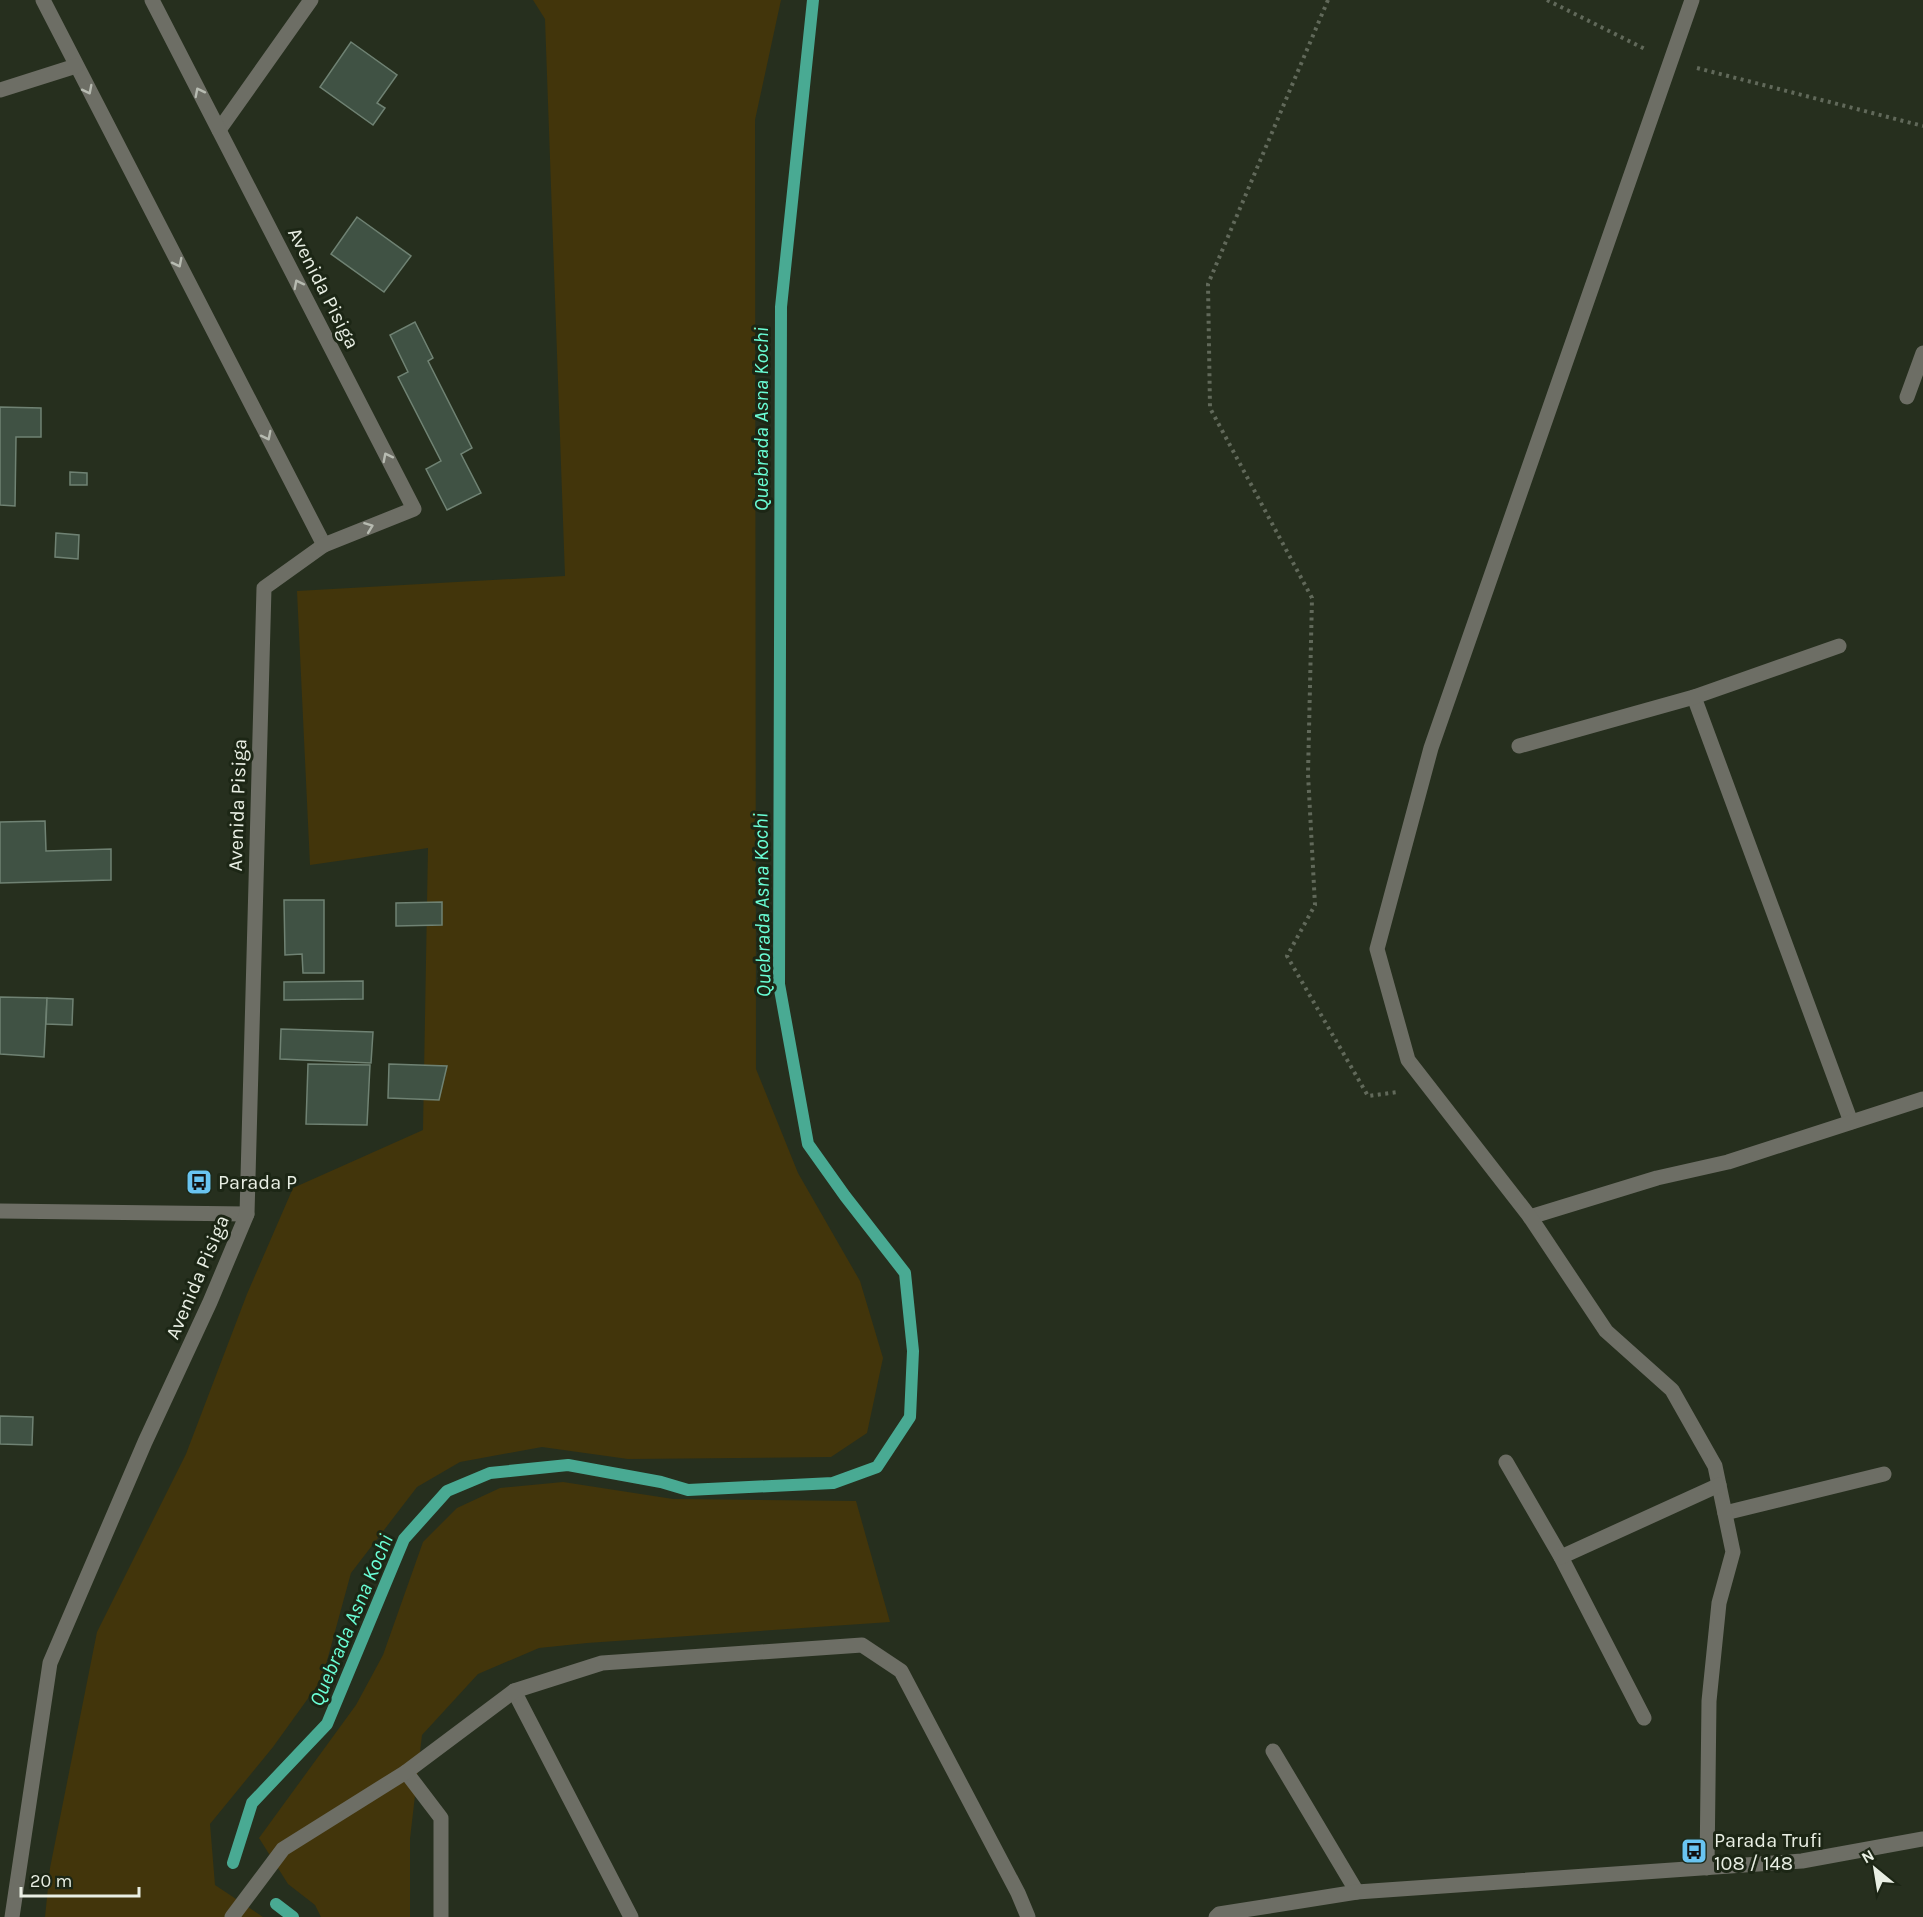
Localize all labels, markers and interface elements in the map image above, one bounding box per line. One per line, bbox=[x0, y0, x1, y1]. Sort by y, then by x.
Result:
one-way arrow bbox=[81, 83, 93, 94]
one-way arrow bbox=[195, 88, 206, 98]
street label: Avenida Pisiga bbox=[283, 224, 364, 353]
one-way arrow bbox=[171, 257, 182, 267]
one-way arrow bbox=[294, 280, 305, 290]
water label: Quebrada Asna Kochi bbox=[749, 326, 773, 511]
one-way arrow bbox=[260, 430, 272, 441]
one-way arrow bbox=[383, 453, 394, 464]
one-way arrow bbox=[363, 522, 374, 534]
street label: Avenida Pisiga bbox=[224, 738, 251, 872]
water label: Quebrada Asna Kochi bbox=[748, 812, 776, 997]
bus stop icon: Parada P bbox=[184, 1167, 214, 1197]
place label: Parada P bbox=[218, 1171, 297, 1194]
street label: Avenida Pisiga bbox=[161, 1212, 234, 1343]
water label: Quebrada Asna Kochi bbox=[304, 1530, 398, 1710]
place label: Parada Trufi 108 / 148 bbox=[1714, 1829, 1823, 1875]
bus stop icon: Parada Trufi 108 / 148 bbox=[1679, 1836, 1709, 1866]
north arrow bbox=[1845, 1839, 1905, 1899]
text: N bbox=[1858, 1845, 1877, 1868]
scale bar bbox=[21, 1860, 140, 1898]
text: 20 m bbox=[30, 1870, 72, 1892]

